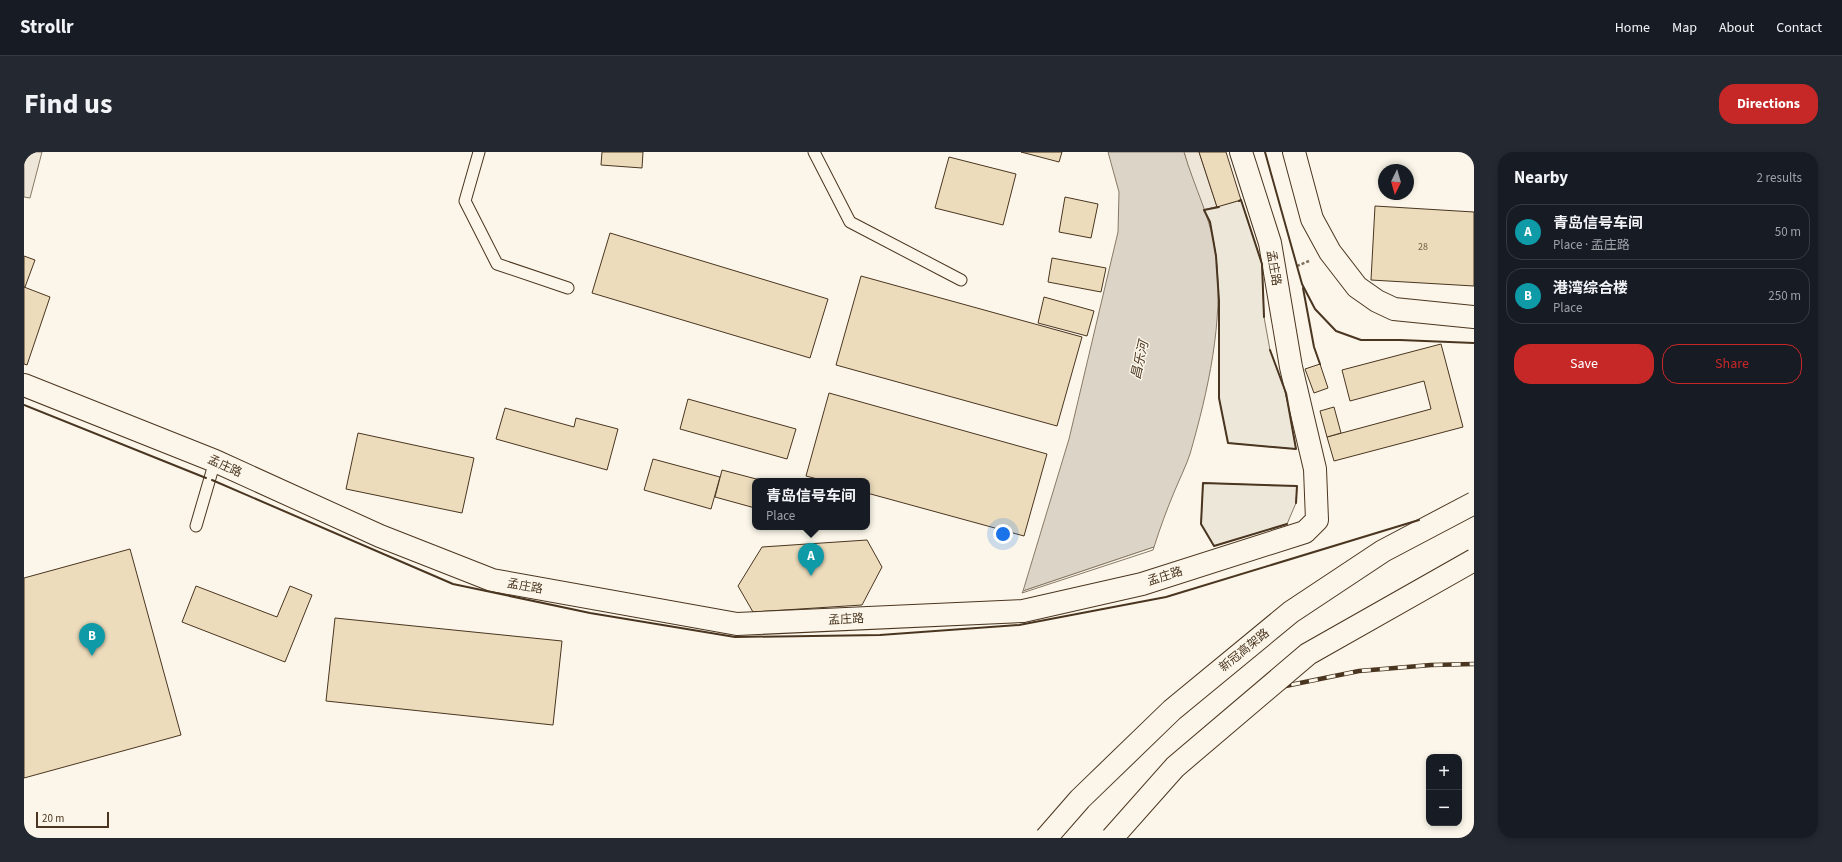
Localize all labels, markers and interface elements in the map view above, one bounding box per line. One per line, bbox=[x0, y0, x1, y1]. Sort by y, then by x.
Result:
text: Strollr bbox=[20, 14, 74, 41]
text: Home bbox=[1615, 18, 1650, 38]
text: Map bbox=[1672, 18, 1697, 38]
text: About bbox=[1719, 18, 1754, 38]
text: Contact bbox=[1776, 18, 1822, 38]
text: Find us bbox=[24, 84, 112, 124]
button: Directions bbox=[1719, 84, 1818, 124]
north arrow bbox=[1378, 164, 1414, 200]
text: Nearby bbox=[1514, 166, 1568, 190]
text: 2 results bbox=[1757, 169, 1802, 187]
text: 青岛信号车间 bbox=[1553, 213, 1643, 234]
text: A bbox=[1524, 223, 1532, 241]
text: 50 m bbox=[1775, 223, 1801, 241]
text: Place · 孟庄路 bbox=[1553, 236, 1630, 254]
house number: 28 bbox=[1418, 240, 1428, 254]
street label: 孟庄路 bbox=[1262, 249, 1285, 287]
text: 港湾综合楼 bbox=[1553, 278, 1628, 299]
text: B bbox=[1524, 287, 1532, 305]
text: 250 m bbox=[1768, 287, 1801, 305]
text: Place bbox=[1553, 299, 1582, 317]
water label: 昌乐河 bbox=[1127, 336, 1154, 381]
button: Save bbox=[1514, 344, 1654, 384]
button: Share bbox=[1662, 344, 1802, 384]
street label: 孟庄路 bbox=[205, 451, 245, 482]
popup bbox=[752, 478, 870, 530]
text: 青岛信号车间 bbox=[766, 486, 856, 507]
text: Place bbox=[766, 507, 795, 525]
your location bbox=[993, 524, 1013, 544]
pin: A bbox=[798, 543, 824, 576]
street label: 孟庄路 bbox=[1145, 563, 1185, 590]
street label: 孟庄路 bbox=[506, 575, 544, 598]
street label: 孟庄路 bbox=[828, 610, 864, 629]
pin: B bbox=[79, 623, 105, 656]
street label: 新冠高架路 bbox=[1216, 625, 1273, 676]
map controls bbox=[1426, 754, 1462, 826]
button: + bbox=[1426, 754, 1462, 790]
button: − bbox=[1426, 790, 1462, 826]
scale bar bbox=[36, 810, 109, 829]
text: 20 m bbox=[42, 811, 64, 826]

